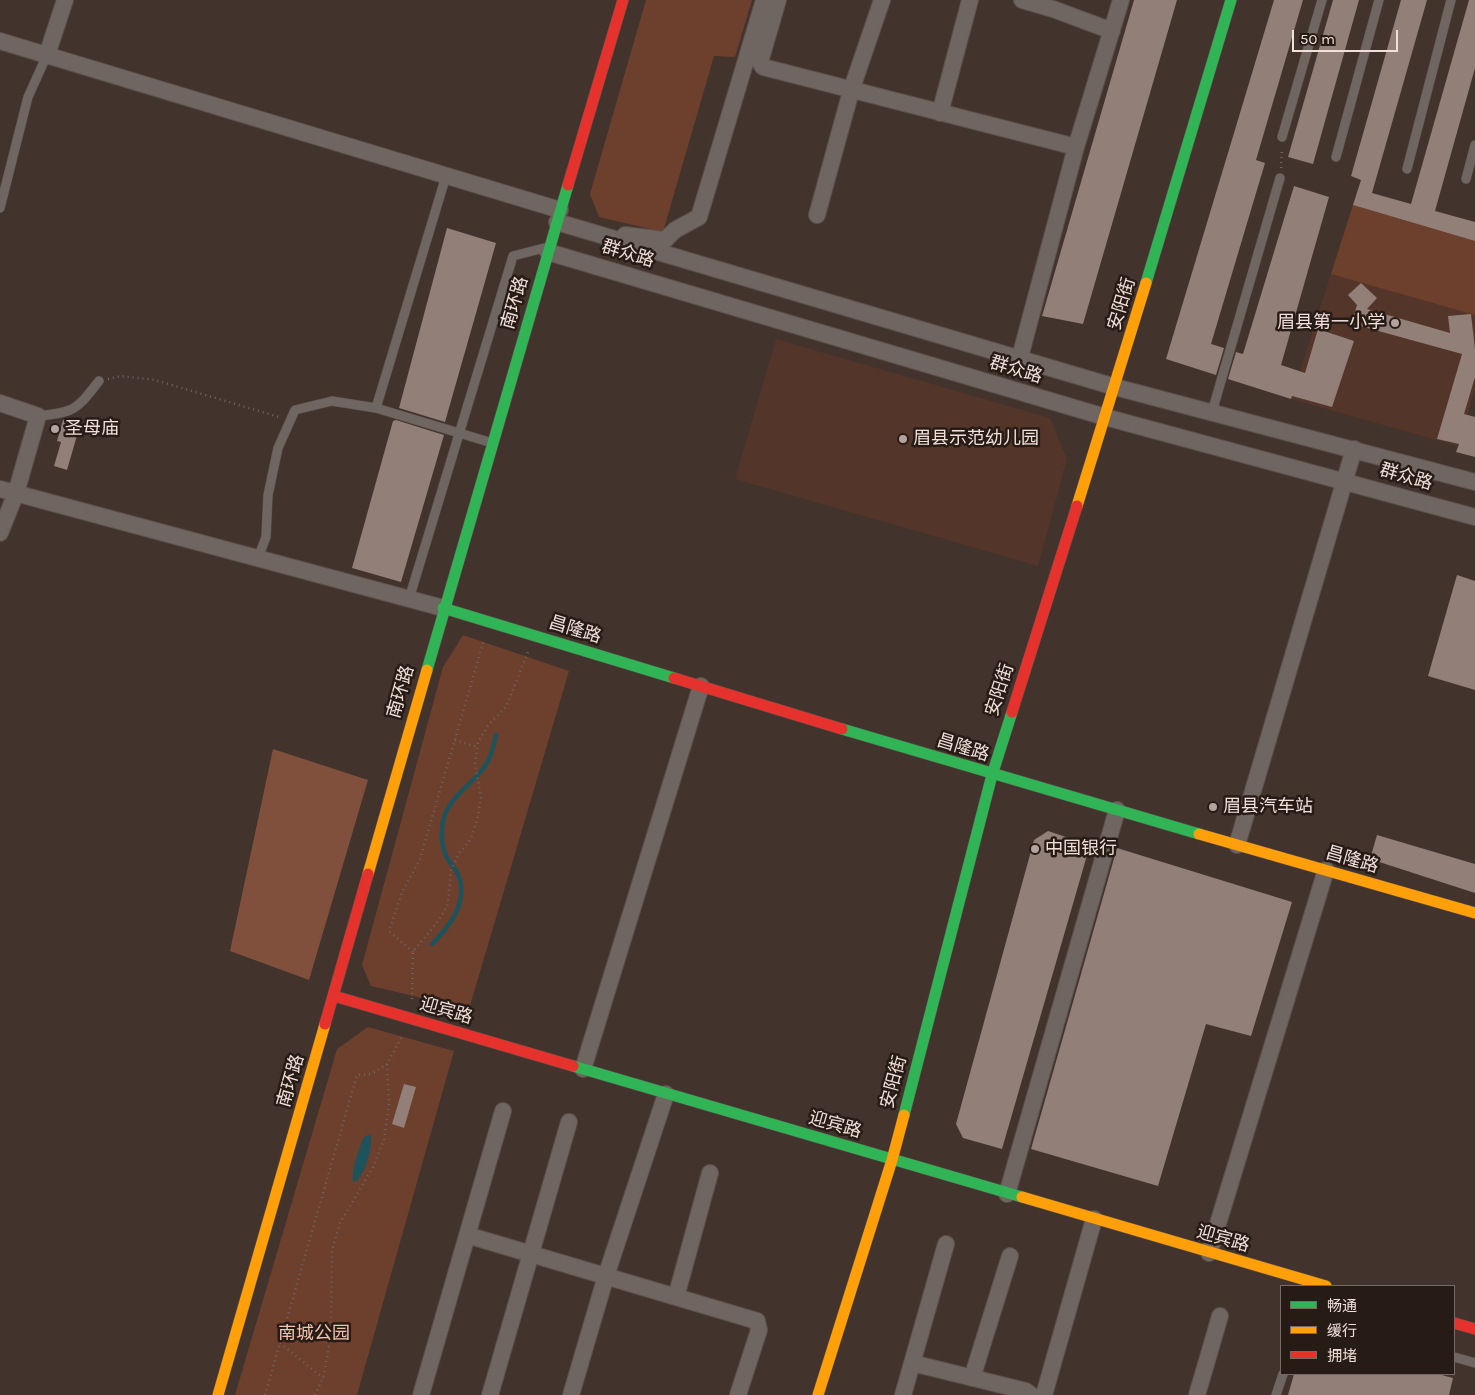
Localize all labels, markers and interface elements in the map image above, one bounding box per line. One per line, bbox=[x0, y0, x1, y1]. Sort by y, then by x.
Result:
scale bar bbox=[1295, 20, 1401, 52]
text: 50 m bbox=[1300, 30, 1335, 48]
street label: 群众路 bbox=[599, 236, 657, 272]
street label: 南环路 bbox=[497, 274, 533, 332]
street label: 安阳街 bbox=[1104, 275, 1140, 333]
place label: 眉县第一小学 bbox=[1277, 312, 1385, 334]
marker: 眉县第一小学 bbox=[1389, 317, 1401, 329]
street label: 群众路 bbox=[987, 352, 1045, 388]
place label: 圣母庙 bbox=[65, 418, 119, 440]
marker: 圣母庙 bbox=[49, 423, 61, 435]
place label: 眉县示范幼儿园 bbox=[913, 428, 1039, 450]
marker: 眉县示范幼儿园 bbox=[897, 433, 909, 445]
street label: 群众路 bbox=[1377, 459, 1435, 495]
street label: 昌隆路 bbox=[546, 612, 604, 648]
street label: 安阳街 bbox=[981, 661, 1019, 719]
street label: 南环路 bbox=[383, 663, 419, 721]
street label: 昌隆路 bbox=[934, 730, 992, 766]
place label: 眉县汽车站 bbox=[1223, 796, 1313, 818]
marker: 眉县汽车站 bbox=[1207, 801, 1219, 813]
place label: 中国银行 bbox=[1045, 838, 1117, 860]
street label: 昌隆路 bbox=[1323, 842, 1381, 878]
marker: 中国银行 bbox=[1029, 843, 1041, 855]
street label: 迎宾路 bbox=[417, 993, 475, 1029]
street label: 南环路 bbox=[273, 1052, 309, 1110]
street label: 安阳街 bbox=[877, 1053, 911, 1111]
street label: 迎宾路 bbox=[806, 1107, 864, 1143]
street label: 迎宾路 bbox=[1194, 1221, 1252, 1257]
legend bbox=[1280, 1285, 1455, 1375]
text: 畅通 bbox=[1327, 1297, 1357, 1315]
text: 缓行 bbox=[1327, 1322, 1357, 1340]
park label: 南城公园 bbox=[278, 1323, 350, 1345]
text: 拥堵 bbox=[1327, 1347, 1357, 1365]

